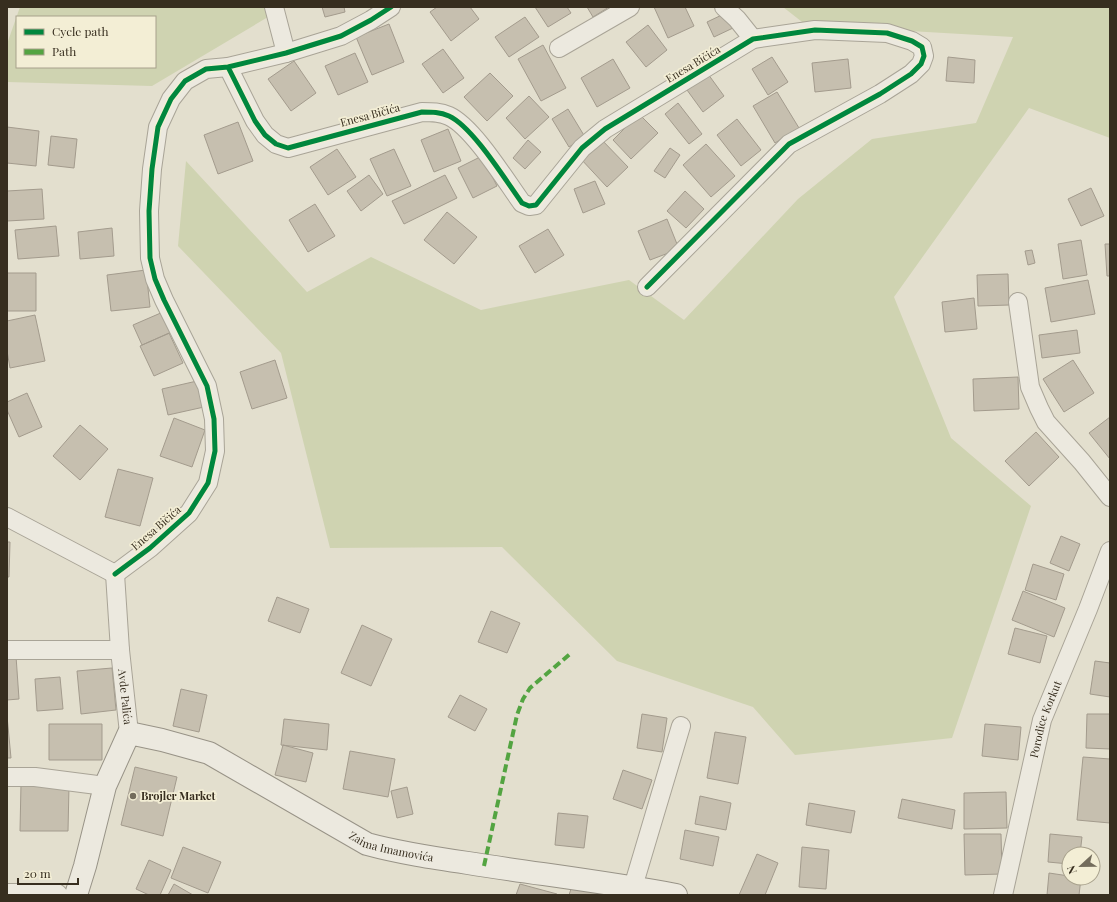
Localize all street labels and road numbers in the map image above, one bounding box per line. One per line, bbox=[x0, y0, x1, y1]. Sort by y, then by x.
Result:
street label: Enesa Bičića bbox=[663, 41, 723, 86]
street label: Enesa Bičića bbox=[338, 99, 402, 130]
street label: Enesa Bičića bbox=[128, 502, 184, 553]
street label: Avde Palića bbox=[115, 667, 136, 726]
street label: Porodice Korkut bbox=[1026, 678, 1065, 759]
street label: Zaima Imamovića bbox=[347, 827, 435, 865]

